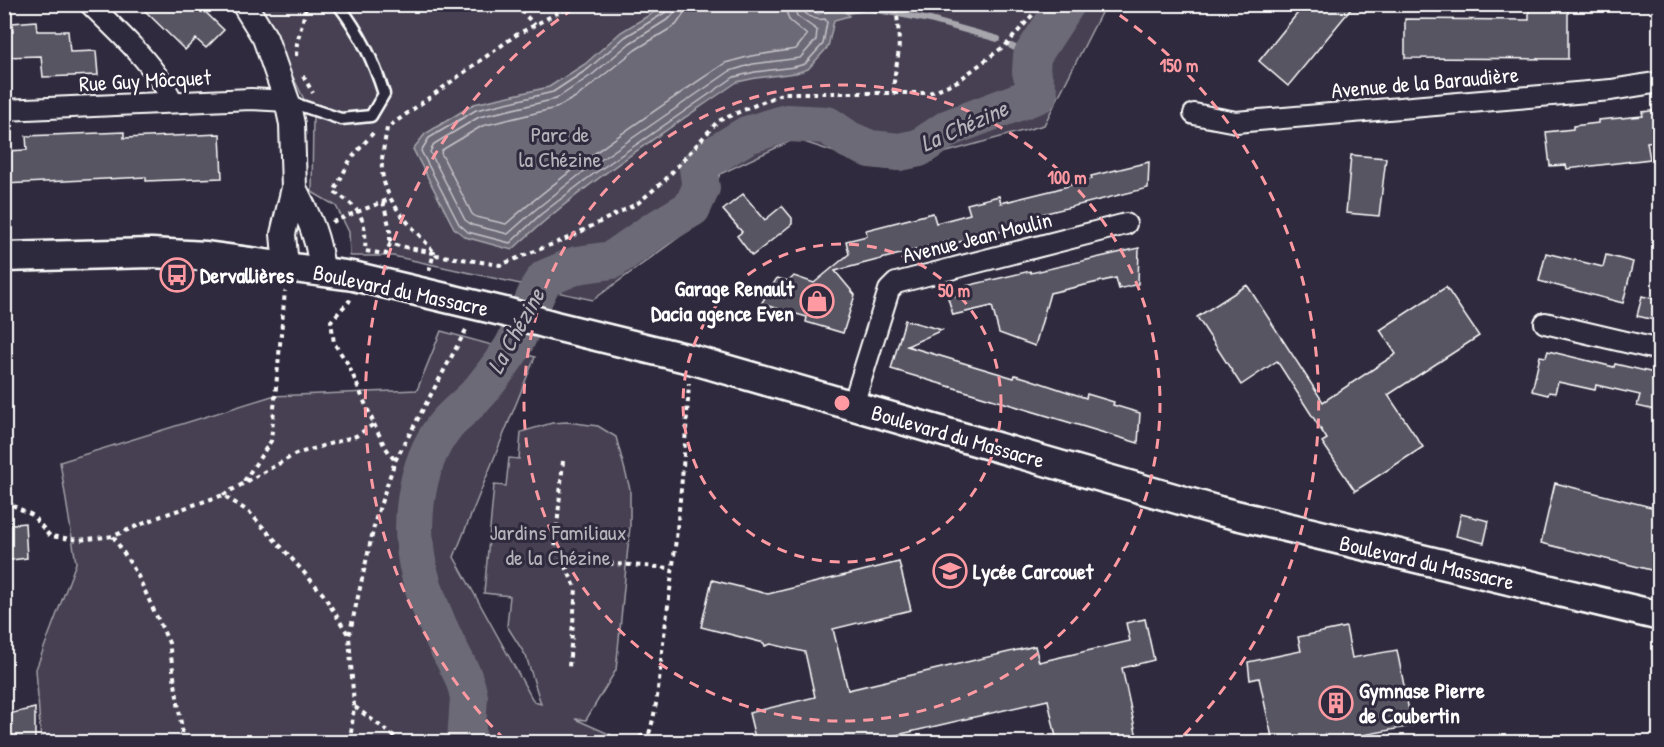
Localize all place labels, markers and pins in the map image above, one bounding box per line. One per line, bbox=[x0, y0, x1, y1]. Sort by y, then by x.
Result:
bus stop icon: Dervallières bbox=[159, 257, 195, 293]
place label: Dervallières bbox=[200, 260, 294, 290]
place label: Garage Renault Dacia agence Even bbox=[651, 273, 795, 329]
shop icon: Garage Renault Dacia agence Even bbox=[799, 283, 835, 319]
centre of rings bbox=[832, 393, 852, 413]
school or university icon: Lycée Carcouet bbox=[932, 553, 968, 589]
place label: Lycée Carcouet bbox=[973, 556, 1095, 587]
place label: Gymnase Pierre de Coubertin bbox=[1359, 675, 1485, 730]
building icon: Gymnase Pierre de Coubertin bbox=[1318, 685, 1354, 721]

